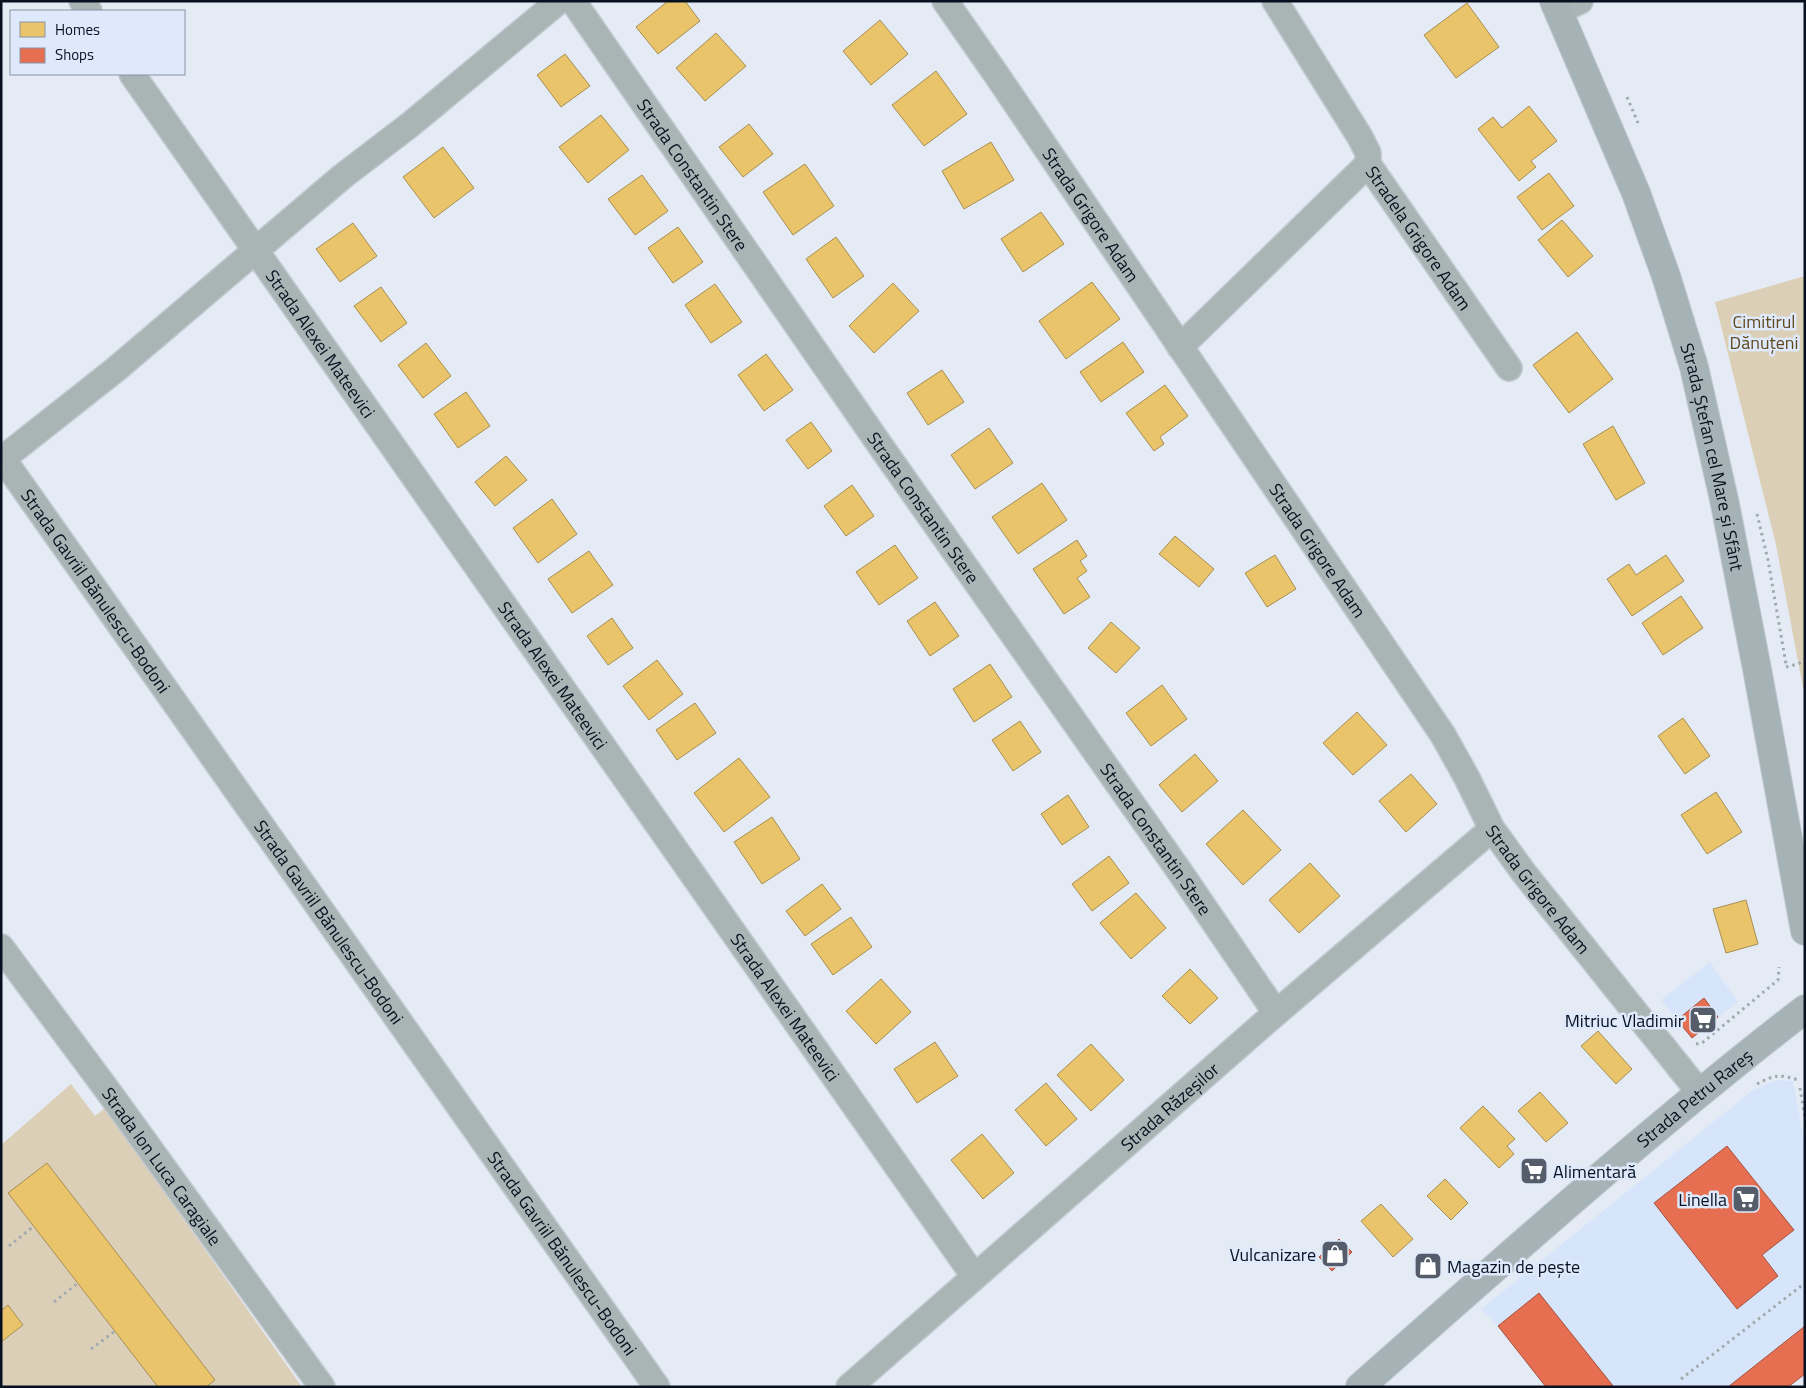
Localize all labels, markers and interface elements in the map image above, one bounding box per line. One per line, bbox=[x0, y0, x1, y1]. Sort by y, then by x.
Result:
legend bbox=[10, 10, 185, 75]
text: Homes bbox=[55, 18, 100, 41]
text: Shops bbox=[55, 43, 94, 66]
street label: Strada Constantin Stere bbox=[631, 93, 755, 256]
street label: Strada Grigore Adam bbox=[1036, 142, 1146, 287]
street label: Stradela Grigore Adam bbox=[1359, 160, 1479, 316]
street label: Strada Alexei Mateevici bbox=[259, 264, 382, 423]
park label: Cimitirul Dănuțeni bbox=[1730, 308, 1798, 356]
street label: Strada Ștefan cel Mare și Sfânt bbox=[1674, 340, 1751, 574]
street label: Strada Constantin Stere bbox=[861, 426, 987, 589]
street label: Strada Grigore Adam bbox=[1263, 478, 1373, 623]
street label: Strada Gavriil Bănulescu-Bodoni bbox=[15, 483, 177, 699]
street label: Strada Alexei Mateevici bbox=[492, 596, 615, 755]
street label: Strada Constantin Stere bbox=[1094, 757, 1219, 920]
street label: Strada Gavriil Bănulescu-Bodoni bbox=[248, 814, 411, 1030]
street label: Strada Grigore Adam bbox=[1480, 819, 1597, 960]
street label: Strada Alexei Mateevici bbox=[724, 927, 847, 1087]
supermarket icon: Mitriuc Vladimir bbox=[1688, 1005, 1718, 1035]
place label: Mitriuc Vladimir bbox=[1565, 1007, 1684, 1034]
street label: Strada Petru Rareș bbox=[1630, 1042, 1758, 1154]
street label: Strada Răzeşilor bbox=[1114, 1056, 1225, 1157]
street label: Strada Ion Luca Caragiale bbox=[96, 1081, 229, 1251]
street label: Strada Gavriil Bănulescu-Bodoni bbox=[481, 1145, 644, 1361]
supermarket icon: Alimentară bbox=[1519, 1156, 1549, 1186]
place label: Alimentară bbox=[1553, 1158, 1636, 1185]
supermarket icon: Linella bbox=[1731, 1184, 1761, 1214]
place label: Linella bbox=[1678, 1186, 1727, 1213]
shop icon: Vulcanizare bbox=[1320, 1239, 1350, 1269]
place label: Vulcanizare bbox=[1229, 1241, 1316, 1268]
shop icon: Magazin de pește bbox=[1413, 1251, 1443, 1281]
place label: Magazin de pește bbox=[1447, 1253, 1580, 1280]

